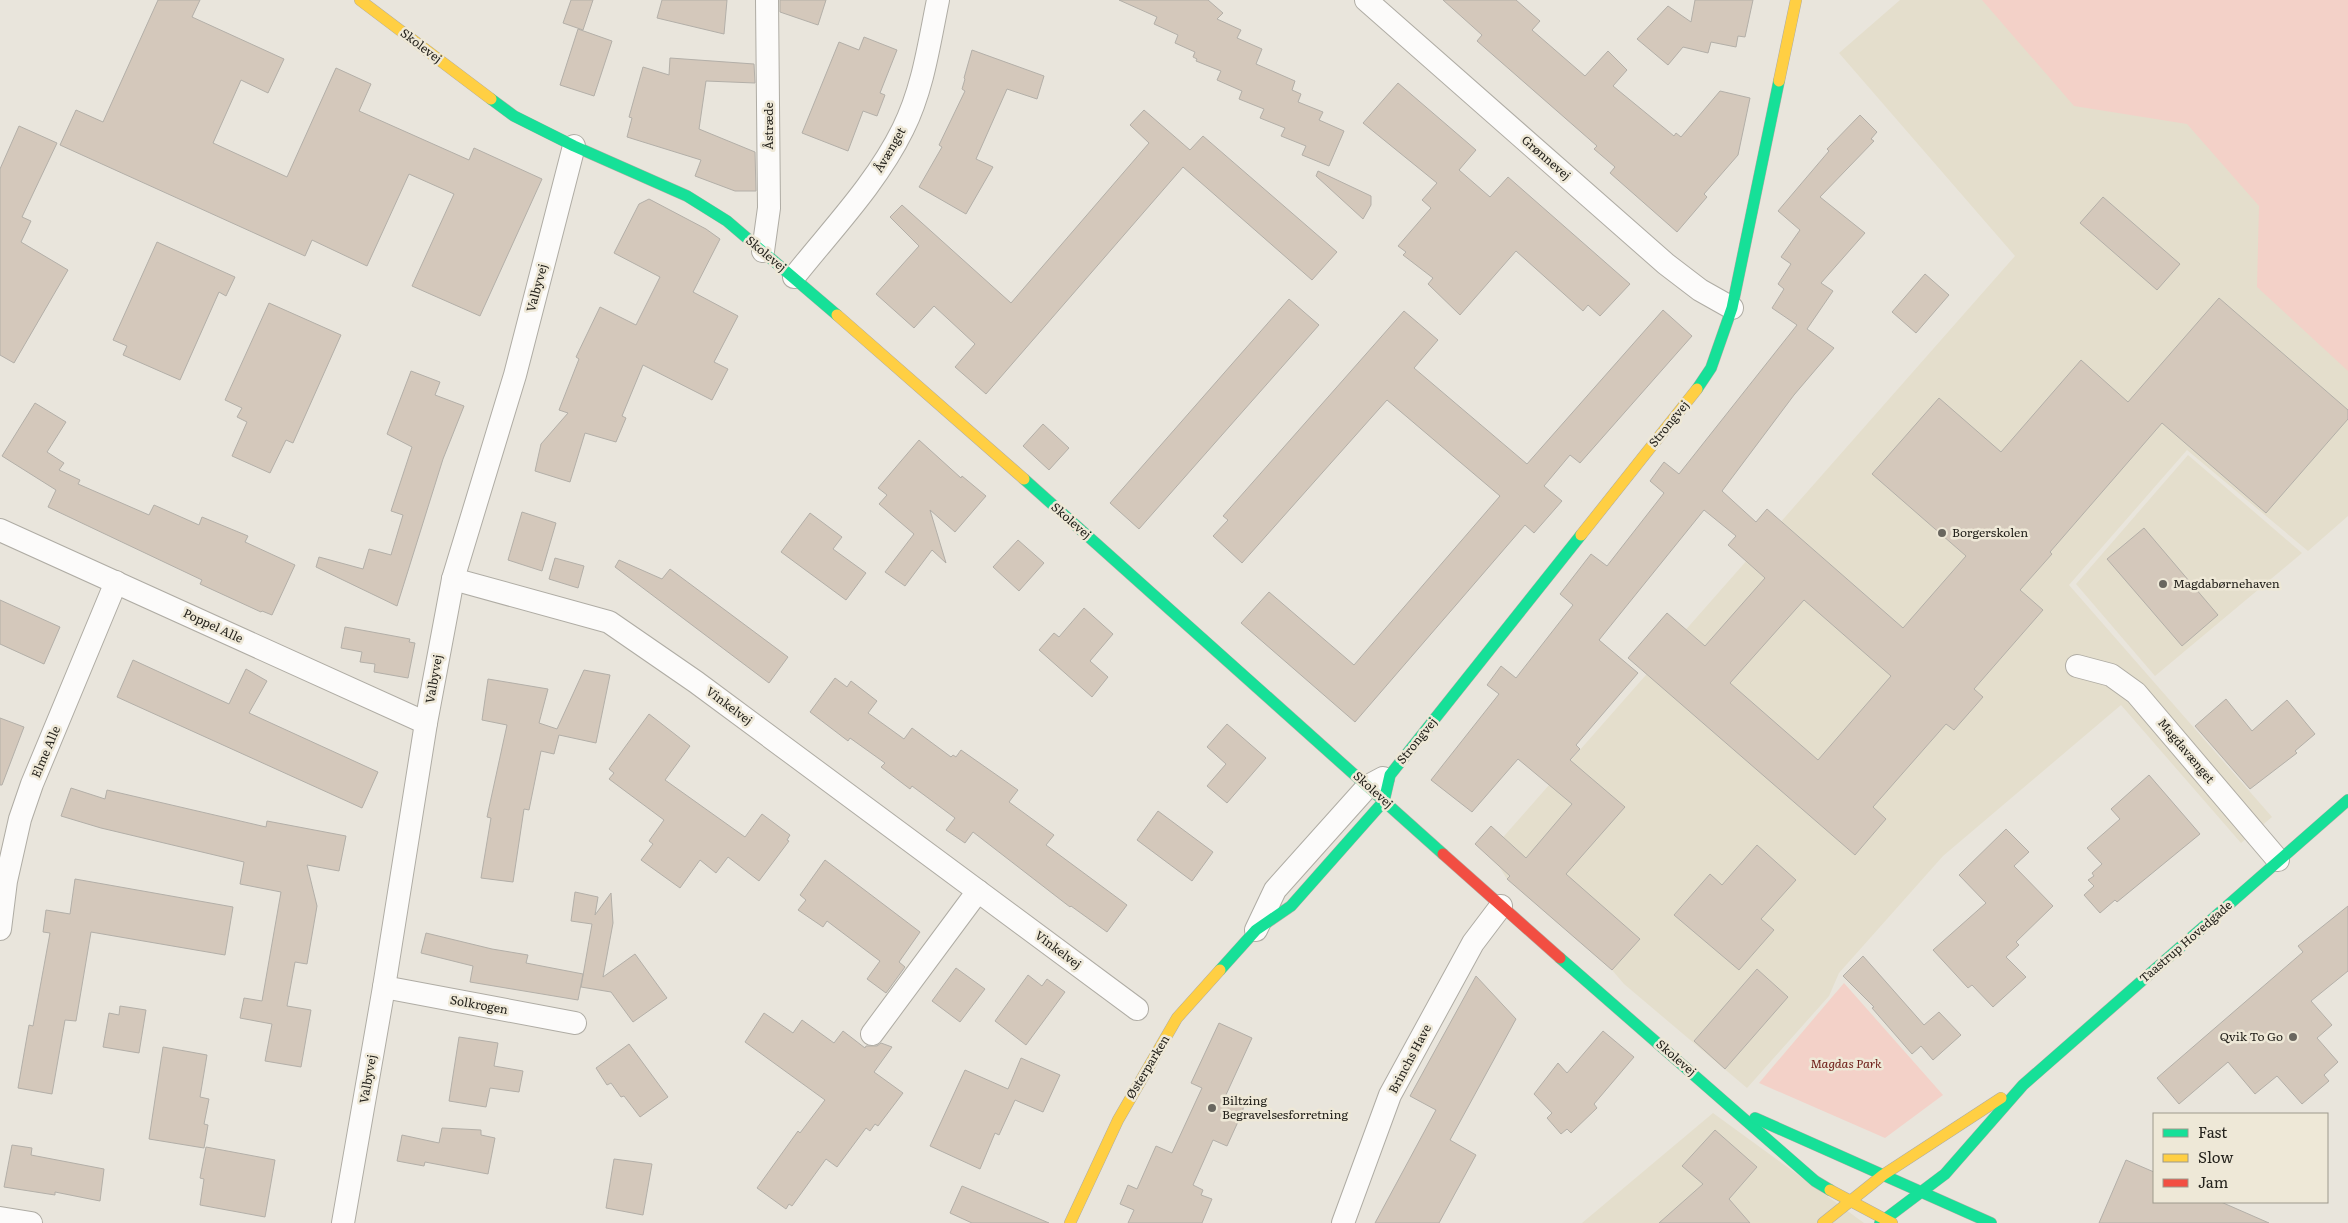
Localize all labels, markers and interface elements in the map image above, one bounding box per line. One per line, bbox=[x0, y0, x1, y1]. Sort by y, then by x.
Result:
street label: Skolevej bbox=[397, 24, 446, 67]
street label: Åstræde bbox=[759, 102, 777, 150]
street label: Åvænget bbox=[869, 123, 909, 175]
street label: Grønnevej bbox=[1518, 131, 1575, 184]
street label: Skolevej bbox=[743, 231, 791, 276]
street label: Valbyvej bbox=[521, 262, 551, 314]
street label: Strongvej bbox=[1644, 396, 1693, 451]
street label: Skolevej bbox=[1048, 498, 1096, 543]
place label: Borgerskolen bbox=[1952, 523, 2028, 541]
marker: Borgerskolen bbox=[1936, 527, 1948, 539]
place label: Magdabørnehaven bbox=[2173, 574, 2280, 592]
marker: Magdabørnehaven bbox=[2157, 578, 2169, 590]
street label: Poppel Alle bbox=[180, 603, 246, 647]
street label: Valbyvej bbox=[420, 653, 446, 705]
street label: Vinkelvej bbox=[703, 682, 757, 729]
street label: Strongvej bbox=[1392, 713, 1441, 768]
street label: Magdavænget bbox=[2154, 714, 2219, 787]
street label: Elme Alle bbox=[26, 723, 64, 780]
street label: Skolevej bbox=[1350, 767, 1397, 812]
street label: Taastrup Hovedgade bbox=[2135, 896, 2236, 987]
street label: Vinkelvej bbox=[1032, 926, 1086, 973]
street label: Solkrogen bbox=[449, 990, 510, 1018]
street label: Brinchs Have bbox=[1383, 1021, 1435, 1096]
place label: Qvik To Go bbox=[2220, 1027, 2283, 1045]
street label: Østerparken bbox=[1121, 1031, 1173, 1102]
marker: Qvik To Go bbox=[2287, 1031, 2299, 1043]
street label: Skolevej bbox=[1653, 1035, 1701, 1080]
street label: Valbyvej bbox=[354, 1053, 380, 1105]
park label: Magdas Park bbox=[1811, 1054, 1882, 1072]
place label: Biltzing Begravelsesforretning bbox=[1222, 1091, 1348, 1123]
marker: Biltzing Begravelsesforretning bbox=[1206, 1102, 1218, 1114]
legend bbox=[2153, 1113, 2328, 1203]
text: Fast bbox=[2198, 1120, 2227, 1143]
text: Slow bbox=[2198, 1145, 2233, 1168]
text: Jam bbox=[2198, 1170, 2229, 1193]

